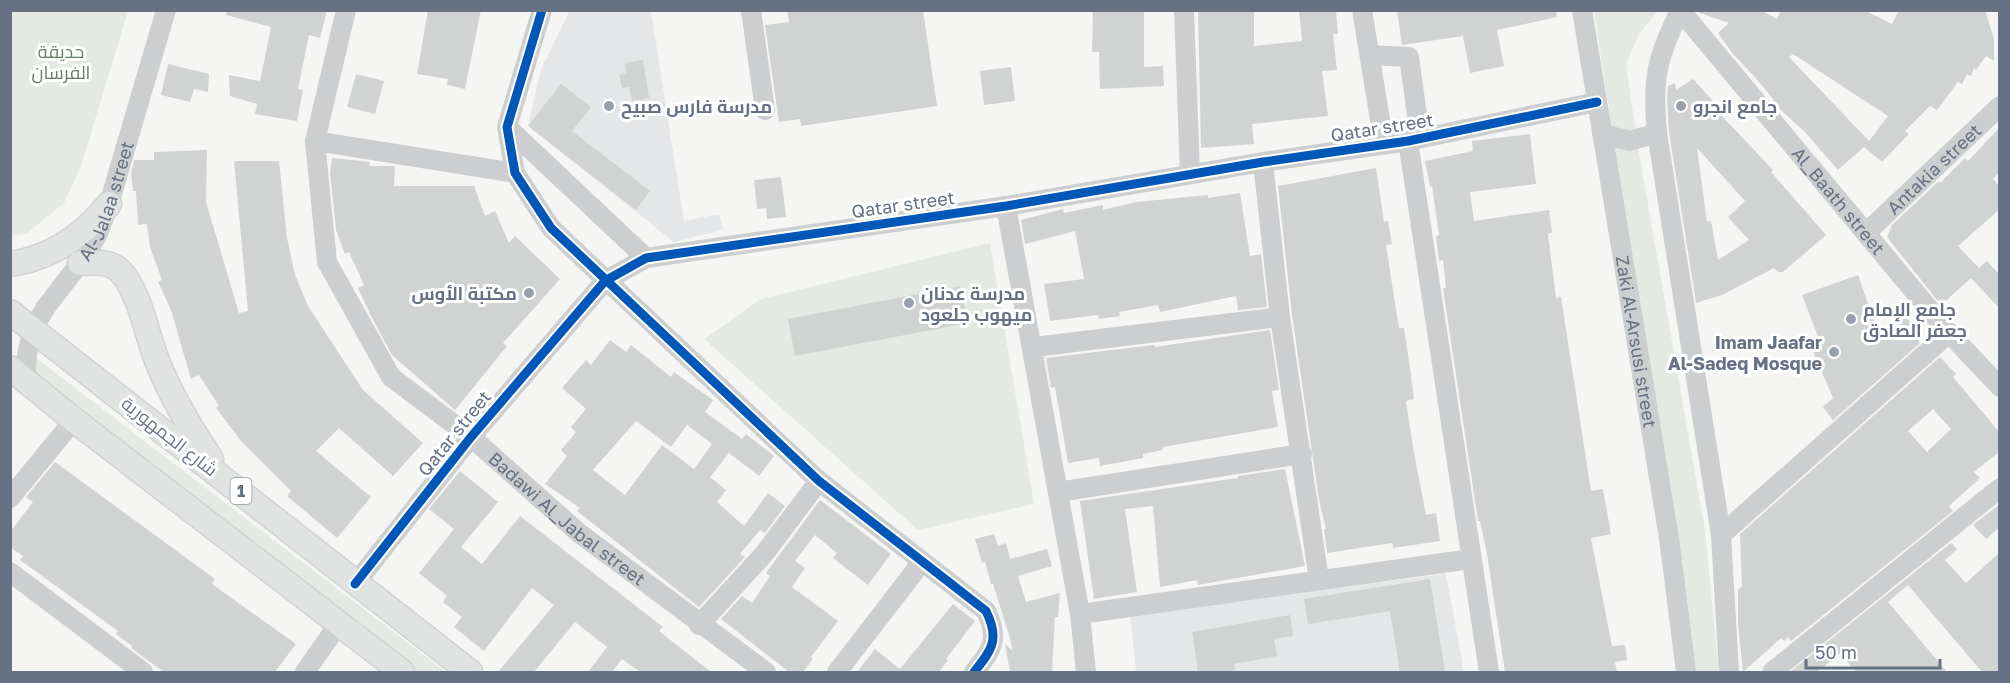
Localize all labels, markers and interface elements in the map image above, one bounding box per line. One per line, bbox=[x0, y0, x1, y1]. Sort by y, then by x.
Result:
park label: حديقة الفرسان bbox=[32, 40, 90, 84]
place label: مدرسة فارس صبيح bbox=[621, 95, 772, 119]
place label: جامع انجرو bbox=[1693, 95, 1777, 119]
marker: مدرسة فارس صبيح bbox=[602, 99, 616, 113]
marker: جامع انجرو bbox=[1674, 99, 1688, 113]
street label: Qatar street bbox=[1329, 108, 1435, 146]
street label: Antakia street bbox=[1882, 119, 1986, 219]
street label: Al-Jalaa street bbox=[73, 139, 138, 265]
street label: Al_Baath street bbox=[1788, 142, 1890, 259]
street label: Qatar street bbox=[850, 186, 956, 222]
street label: Zaki Al-Arsusi street bbox=[1612, 254, 1662, 429]
place label: مكتبة الأوس bbox=[412, 282, 517, 305]
place label: مدرسة عدنان ميهوب جلعود bbox=[921, 282, 1032, 326]
marker: مكتبة الأوس bbox=[522, 286, 536, 300]
marker: مدرسة عدنان ميهوب جلعود bbox=[902, 296, 916, 310]
place label: جامع الإمام جعفر الصادق bbox=[1863, 298, 1967, 342]
marker: جامع الإمام جعفر الصادق bbox=[1844, 312, 1858, 326]
place label: Imam Jaafar Al-Sadeq Mosque bbox=[1668, 331, 1822, 374]
marker: Imam Jaafar Al-Sadeq Mosque bbox=[1827, 345, 1841, 359]
street label: Qatar street bbox=[413, 386, 495, 480]
street label: شارع الجمهورية bbox=[116, 392, 222, 482]
street label: Badawi Al_Jabal street bbox=[484, 447, 650, 590]
road number: 1 bbox=[230, 478, 252, 504]
scale bar bbox=[1806, 632, 1940, 670]
text: 50 m bbox=[1815, 641, 1857, 663]

